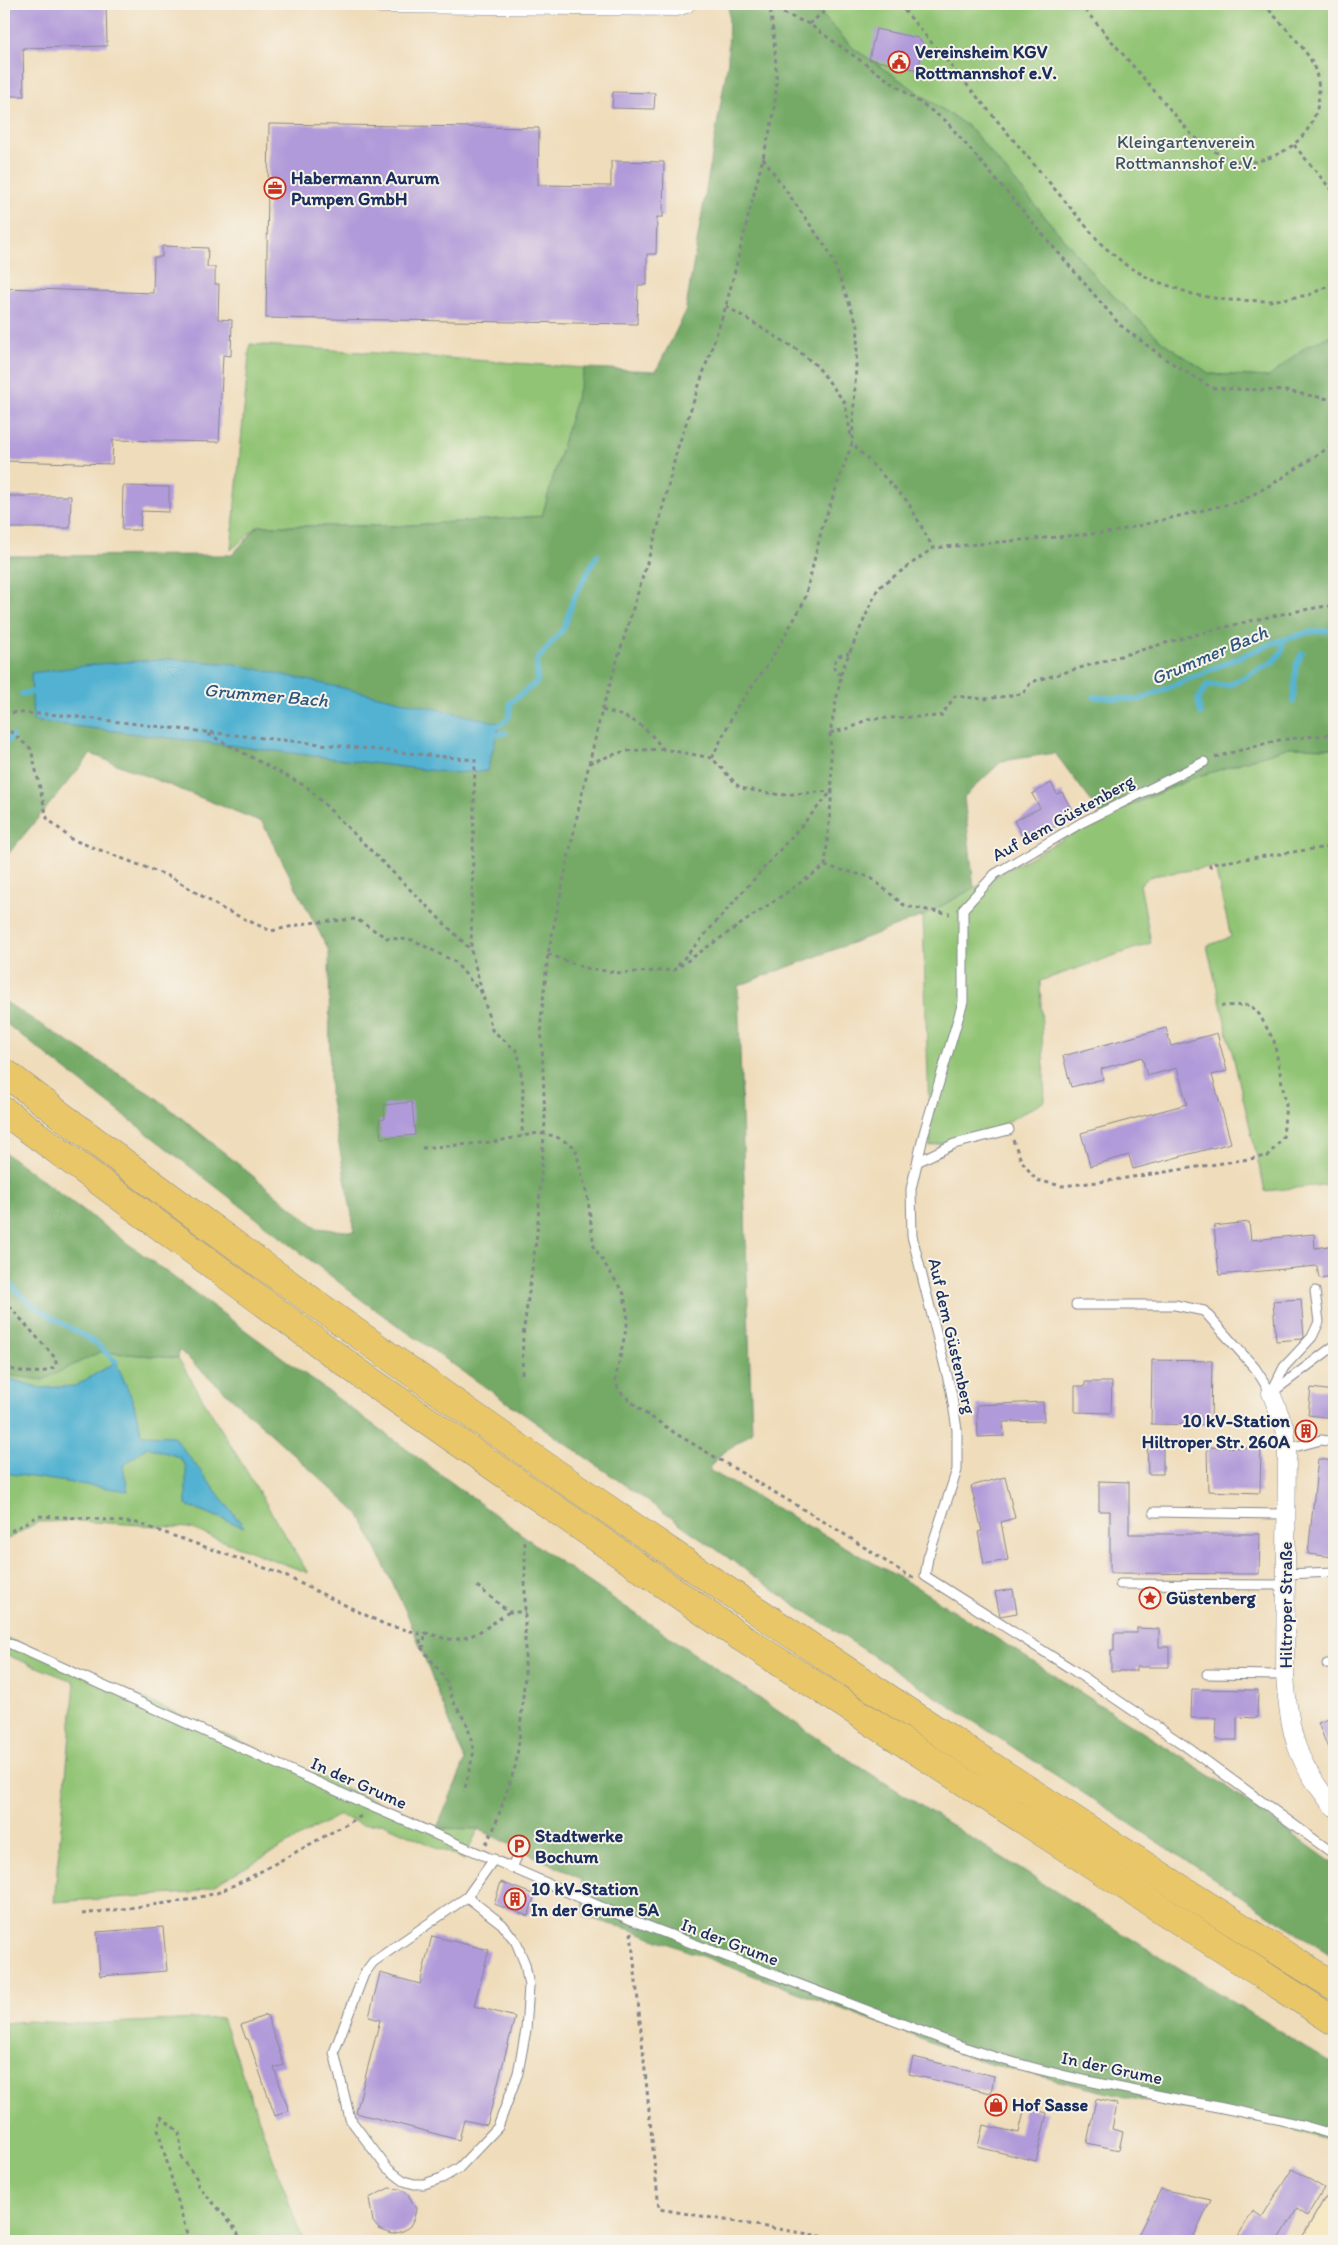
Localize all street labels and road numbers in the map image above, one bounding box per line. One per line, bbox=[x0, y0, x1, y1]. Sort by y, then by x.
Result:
street label: Auf dem Güstenberg bbox=[988, 769, 1139, 866]
street label: Auf dem Güstenberg bbox=[923, 1256, 981, 1417]
street label: Hiltroper Straße bbox=[1275, 1541, 1297, 1669]
street label: In der Grume bbox=[308, 1752, 410, 1814]
street label: In der Grume bbox=[678, 1913, 782, 1971]
street label: In der Grume bbox=[1059, 2047, 1165, 2089]

